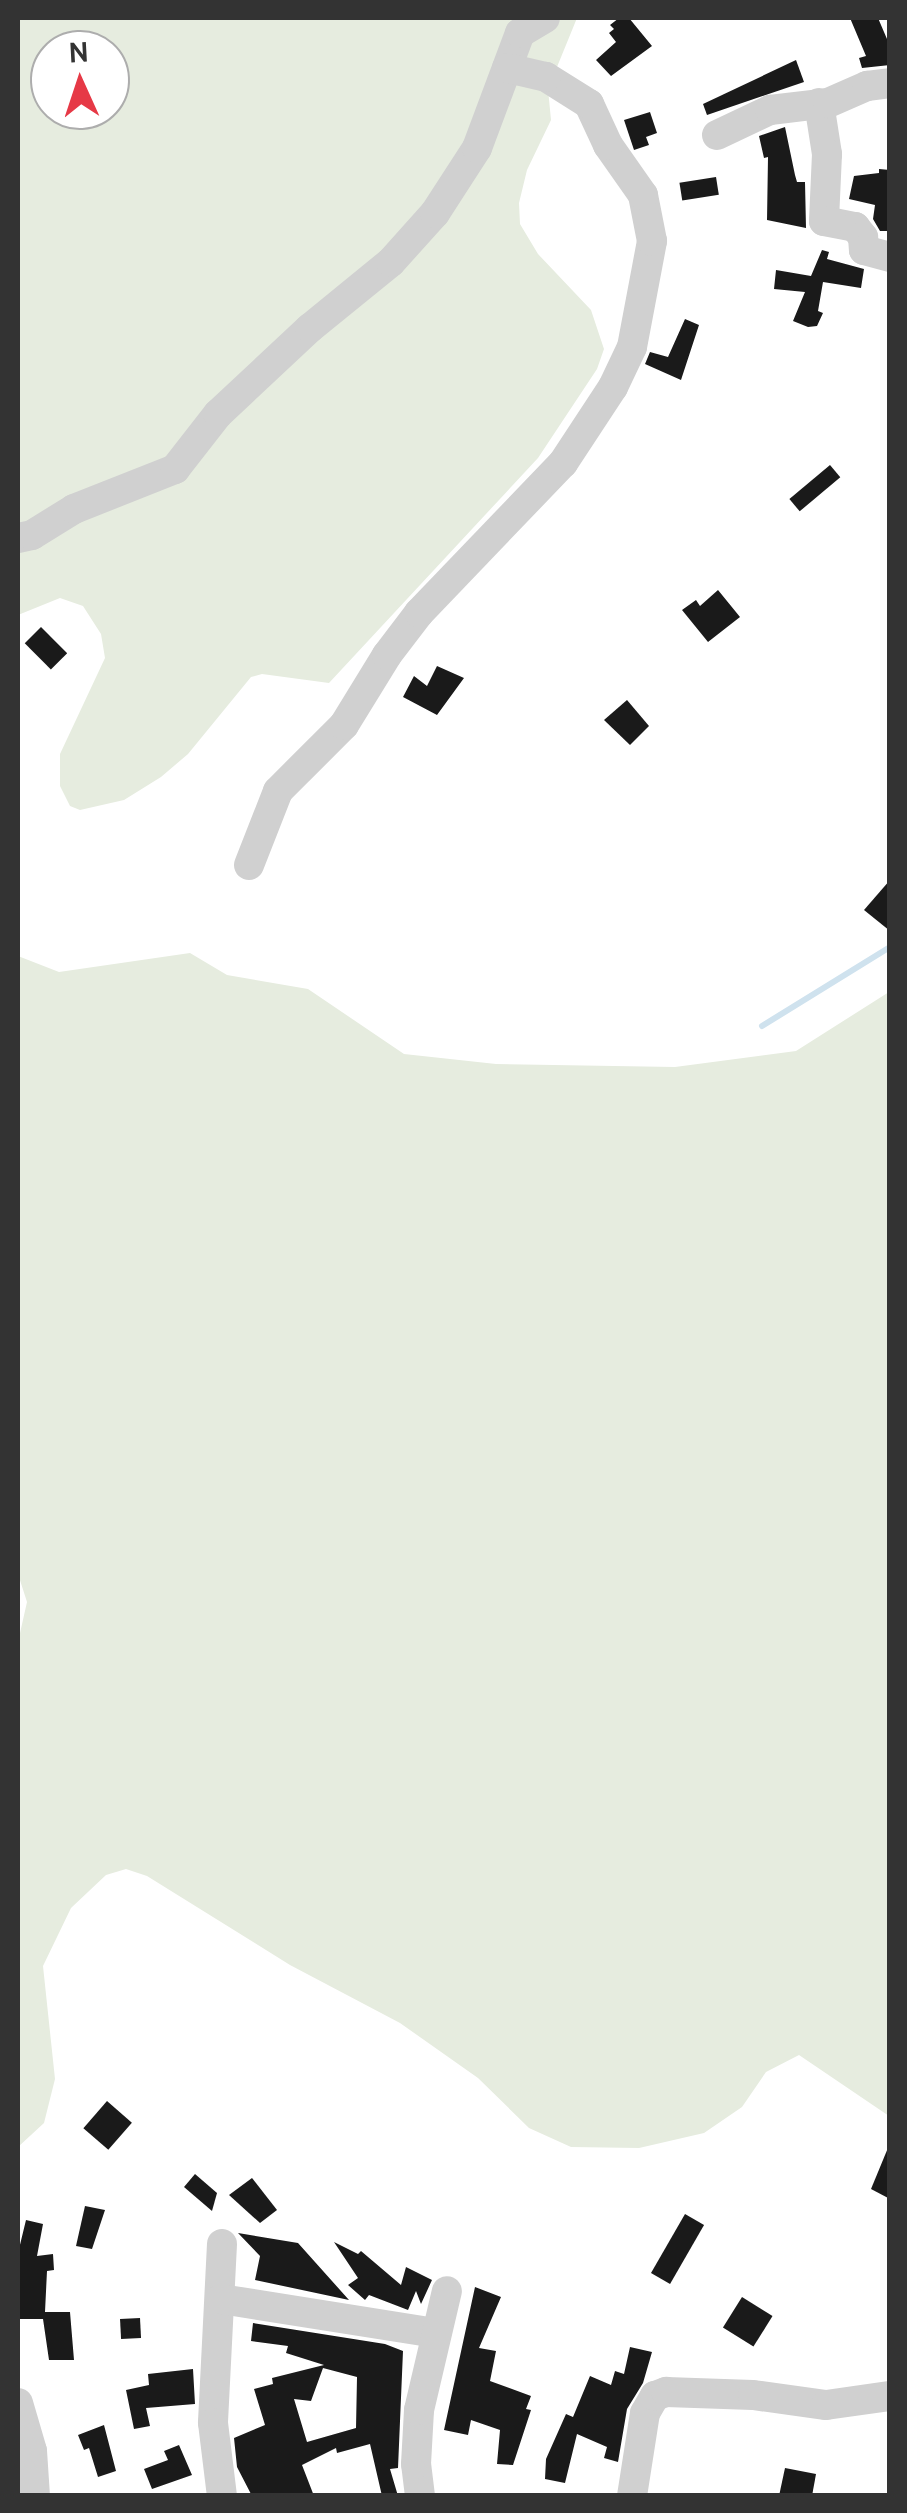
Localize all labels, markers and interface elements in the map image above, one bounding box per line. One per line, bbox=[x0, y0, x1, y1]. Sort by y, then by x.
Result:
north arrow bbox=[30, 30, 130, 130]
text: N bbox=[68, 35, 89, 70]

